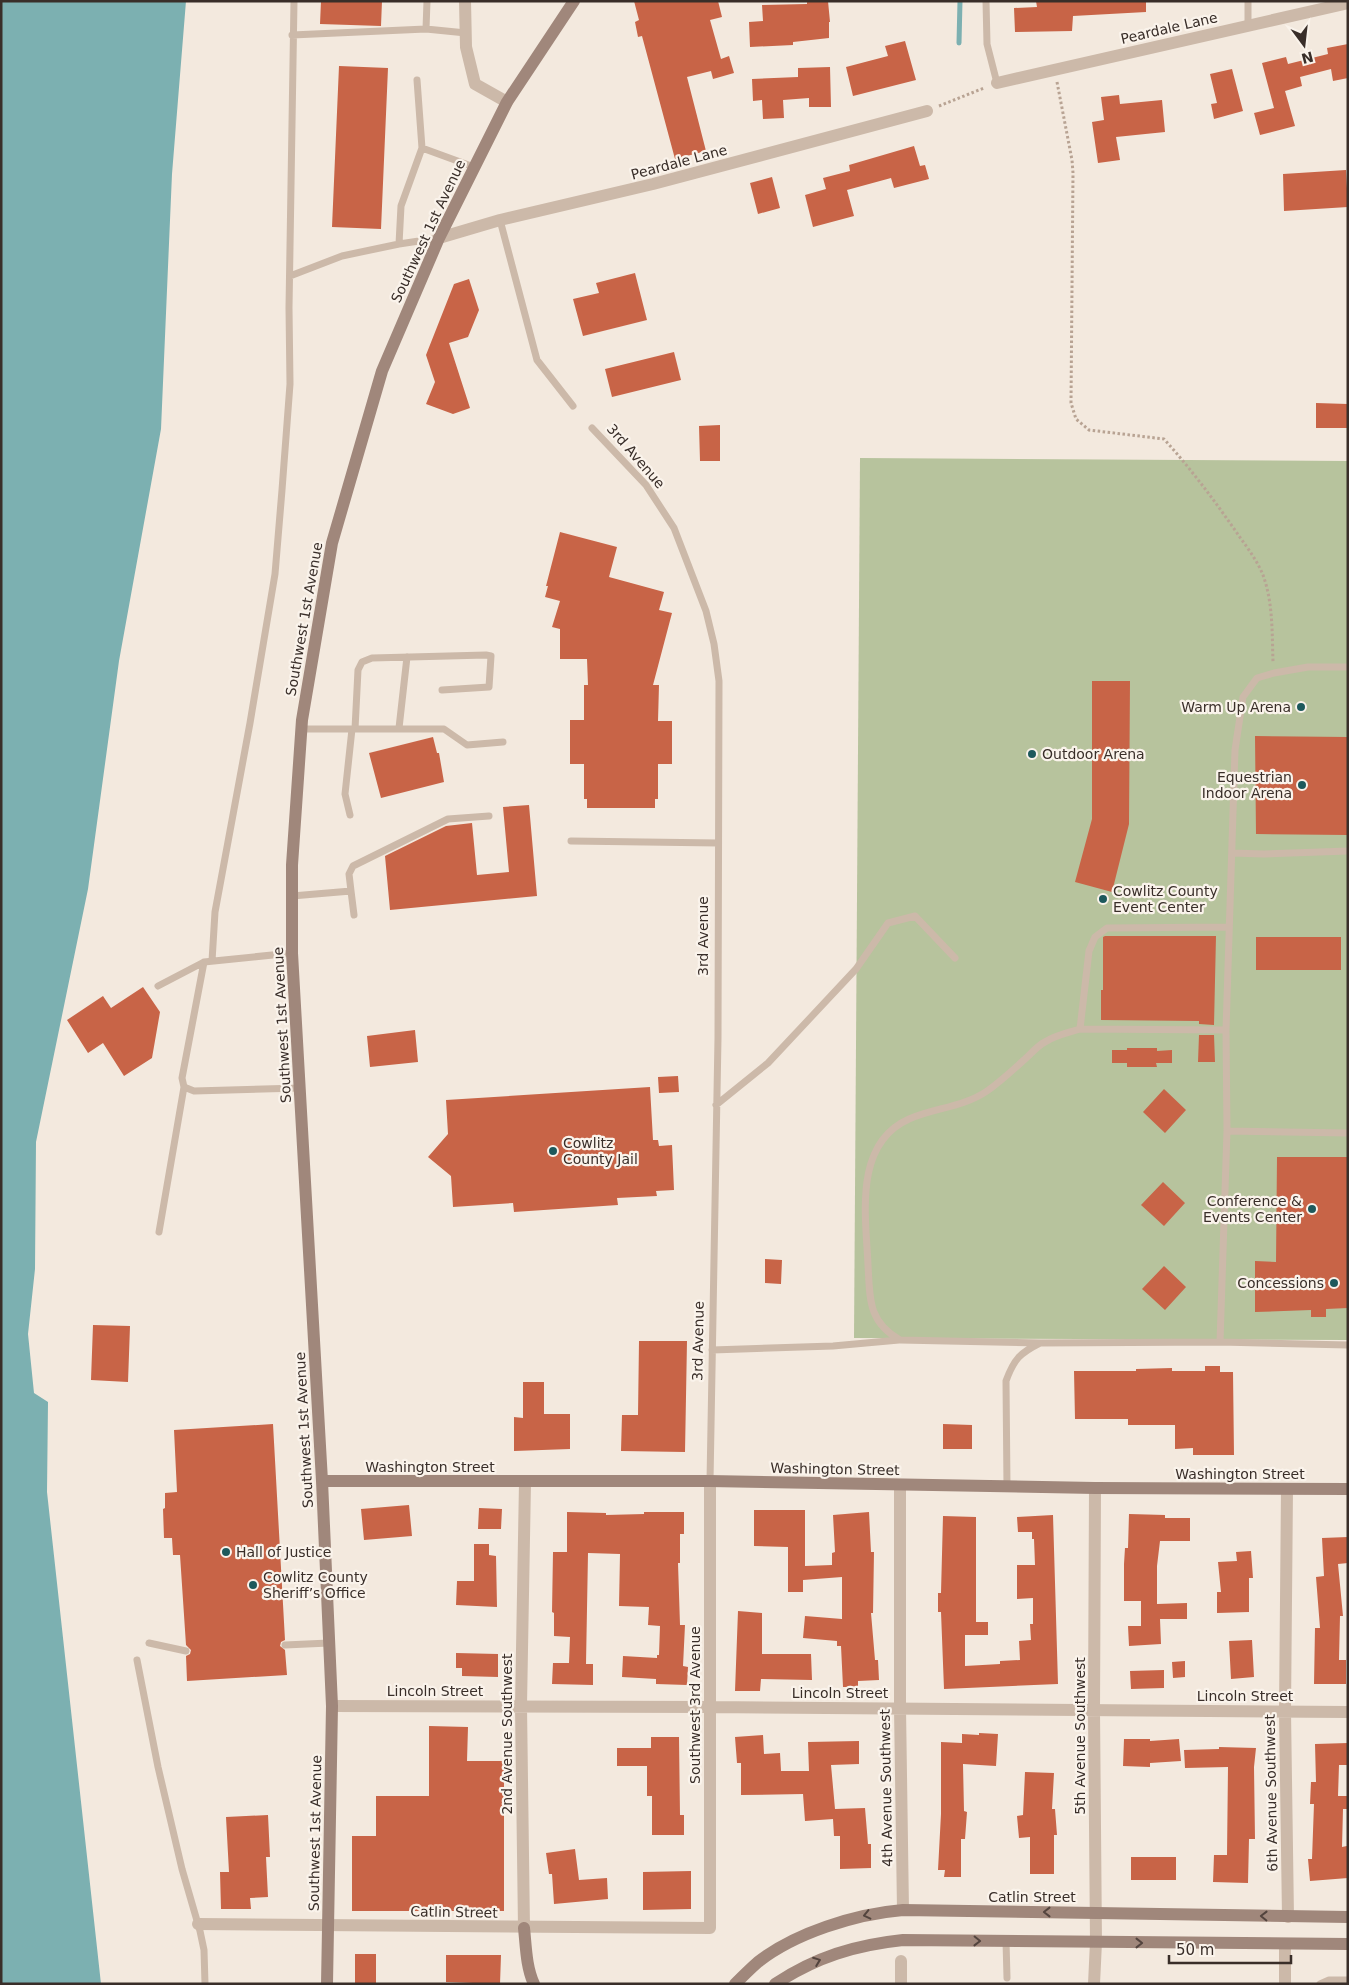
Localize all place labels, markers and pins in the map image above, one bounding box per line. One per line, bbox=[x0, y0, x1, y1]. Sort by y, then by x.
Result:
place label: Warm Up Arena bbox=[1181, 699, 1291, 715]
marker: Warm Up Arena bbox=[1295, 701, 1307, 713]
place label: Outdoor Arena bbox=[1042, 746, 1145, 762]
marker: Outdoor Arena bbox=[1026, 748, 1038, 760]
place label: Equestrian Indoor Arena bbox=[1202, 769, 1292, 801]
marker: Equestrian Indoor Arena bbox=[1296, 779, 1308, 791]
place label: Cowlitz County Event Center bbox=[1113, 883, 1218, 915]
marker: Cowlitz County Event Center bbox=[1097, 893, 1109, 905]
place label: Cowlitz County Jail bbox=[563, 1135, 638, 1167]
marker: Cowlitz County Jail bbox=[547, 1145, 559, 1157]
place label: Conference & Events Center bbox=[1203, 1193, 1302, 1225]
marker: Conference & Events Center bbox=[1306, 1203, 1318, 1215]
place label: Concessions bbox=[1237, 1275, 1324, 1291]
marker: Concessions bbox=[1328, 1277, 1340, 1289]
place label: Hall of Justice bbox=[236, 1544, 331, 1560]
marker: Hall of Justice bbox=[220, 1546, 232, 1558]
place label: Cowlitz County Sheriff’s Office bbox=[263, 1569, 368, 1601]
marker: Cowlitz County Sheriff’s Office bbox=[247, 1579, 259, 1591]

